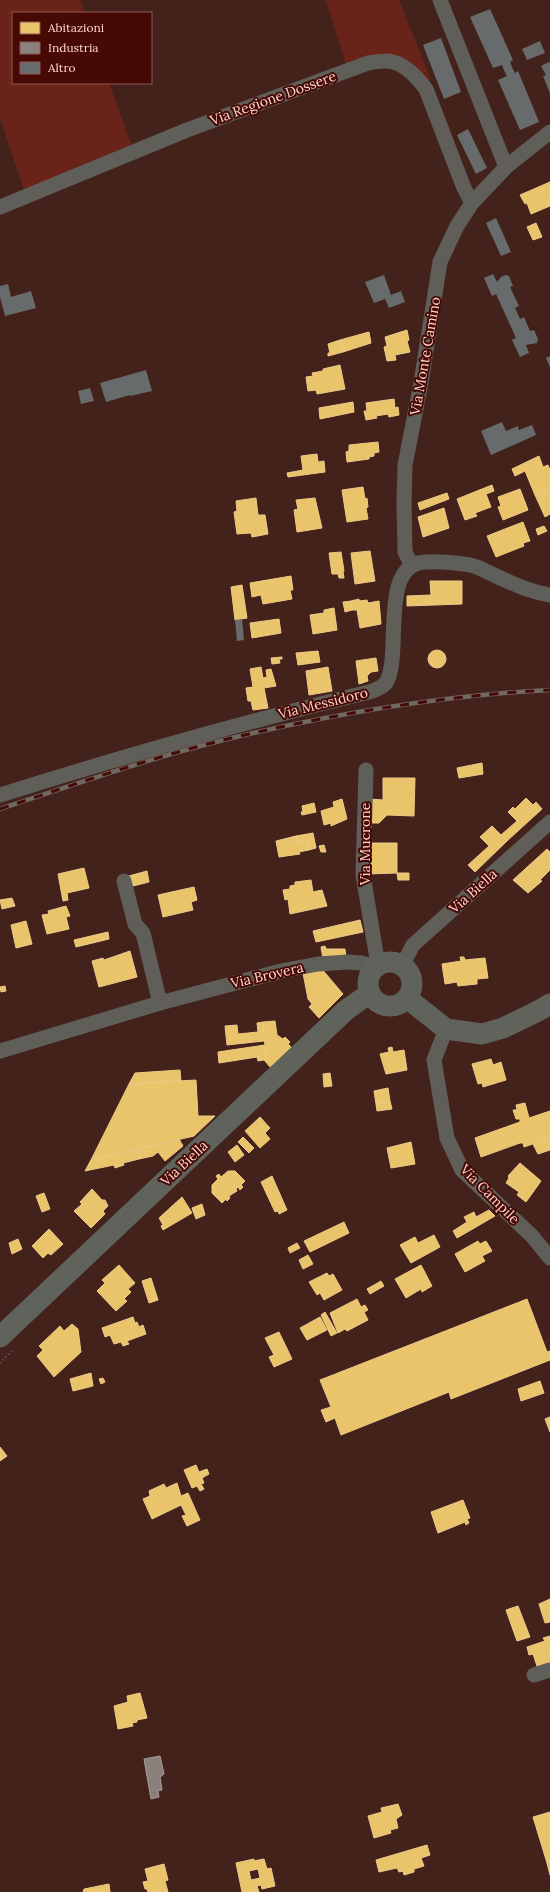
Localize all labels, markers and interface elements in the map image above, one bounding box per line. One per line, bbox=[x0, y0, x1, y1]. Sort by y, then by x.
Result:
legend bbox=[12, 12, 152, 84]
text: Abitazioni bbox=[47, 20, 104, 35]
text: Industria bbox=[48, 40, 99, 55]
text: Altro bbox=[47, 60, 76, 75]
street label: Via Regione Dossere bbox=[207, 67, 339, 130]
street label: Via Monte Camino bbox=[406, 295, 444, 418]
street label: Via Messidoro bbox=[275, 683, 370, 723]
street label: Via Mucrone bbox=[356, 802, 374, 886]
street label: Via Biella bbox=[444, 865, 501, 918]
street label: Via Brovera bbox=[228, 958, 305, 992]
street label: Via Biella bbox=[156, 1136, 212, 1190]
street label: Via Campile bbox=[456, 1160, 524, 1228]

